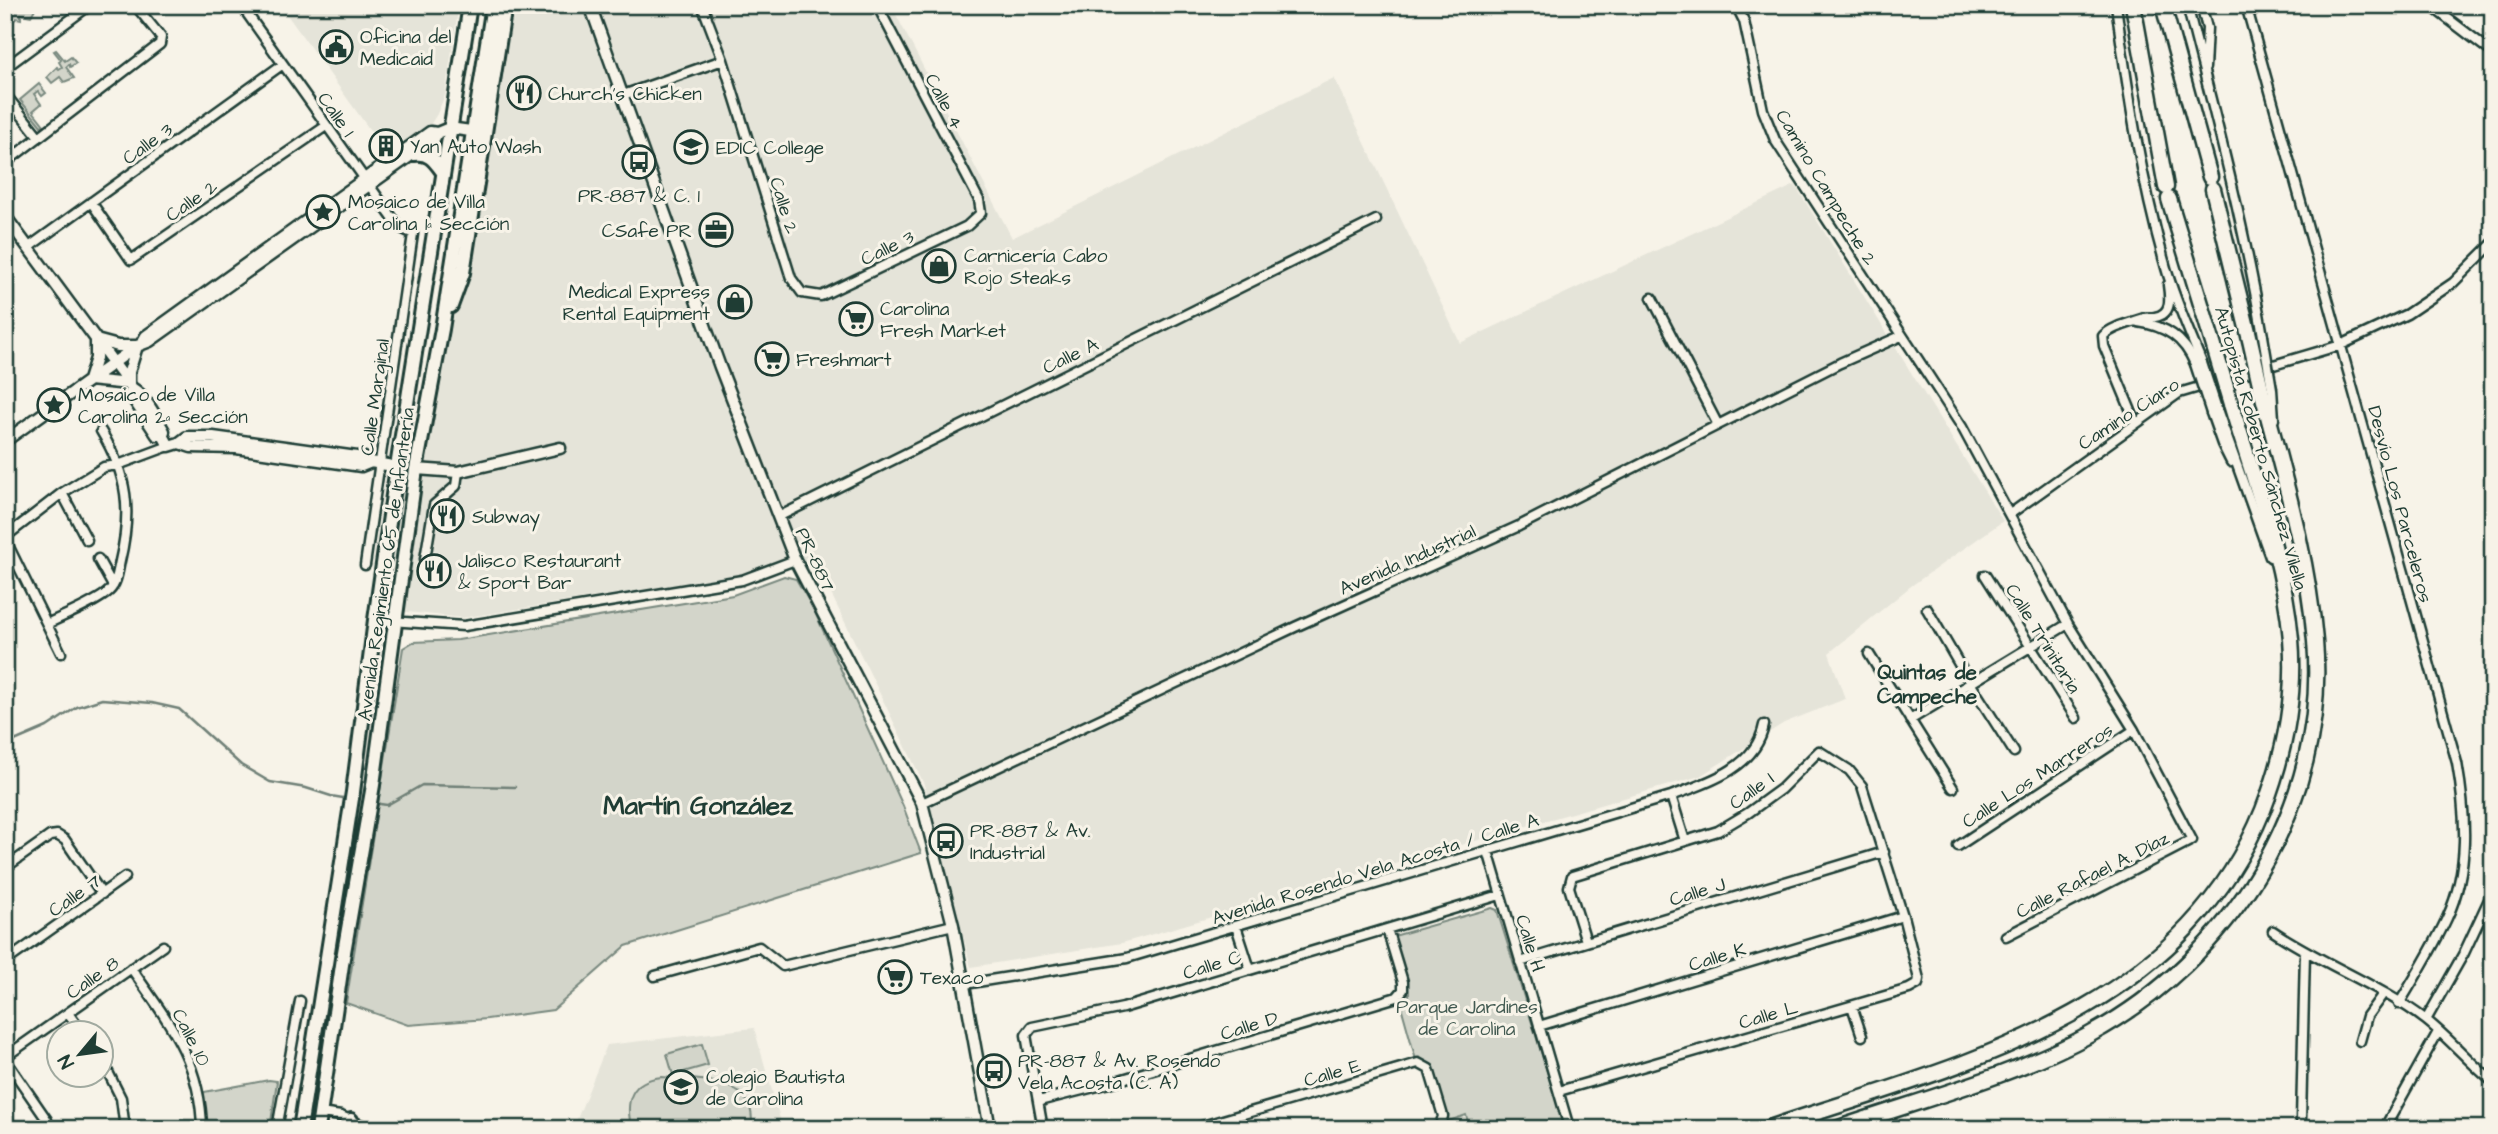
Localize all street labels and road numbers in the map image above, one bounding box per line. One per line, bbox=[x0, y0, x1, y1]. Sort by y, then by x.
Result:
street label: Calle 4 bbox=[918, 69, 970, 135]
street label: Calle 1 bbox=[311, 87, 361, 143]
street label: Camino Campeche 2 bbox=[1768, 105, 1883, 271]
street label: Calle 3 bbox=[117, 116, 179, 172]
street label: Calle 2 bbox=[160, 174, 223, 229]
street label: Calle 2 bbox=[762, 174, 805, 237]
street label: Calle 3 bbox=[856, 224, 919, 273]
street label: Autopista Roberto Sánchez Vilella bbox=[2207, 304, 2314, 594]
street label: Calle A bbox=[1038, 331, 1103, 381]
street label: Calle Marginal bbox=[354, 337, 398, 457]
street label: Camino Ciaro bbox=[2073, 371, 2185, 457]
street label: Desvío Los Parceleros bbox=[2360, 403, 2439, 606]
street label: Avenida Regimiento 65 de Infantería bbox=[351, 406, 423, 723]
street label: Avenida Industrial bbox=[1335, 518, 1480, 603]
street label: PR-887 bbox=[788, 523, 841, 596]
street label: Calle Trinitaria bbox=[1998, 579, 2087, 699]
street label: Calle Los Marreros bbox=[1957, 717, 2119, 835]
street label: Calle I bbox=[1724, 766, 1780, 817]
street label: Avenida Rosendo Vela Acosta / Calle A bbox=[1209, 807, 1542, 932]
street label: Calle Rafael A. Díaz bbox=[2011, 825, 2175, 926]
street label: Calle 7 bbox=[43, 868, 107, 924]
street label: Calle J bbox=[1666, 871, 1729, 914]
street label: Calle H bbox=[1508, 912, 1551, 975]
street label: Calle K bbox=[1686, 936, 1750, 979]
street label: Calle C bbox=[1180, 944, 1246, 987]
street label: Calle 8 bbox=[61, 950, 125, 1006]
street label: Calle L bbox=[1736, 994, 1801, 1037]
street label: Calle 10 bbox=[165, 1004, 217, 1071]
street label: Calle D bbox=[1217, 1005, 1282, 1048]
street label: Calle E bbox=[1301, 1052, 1364, 1094]

